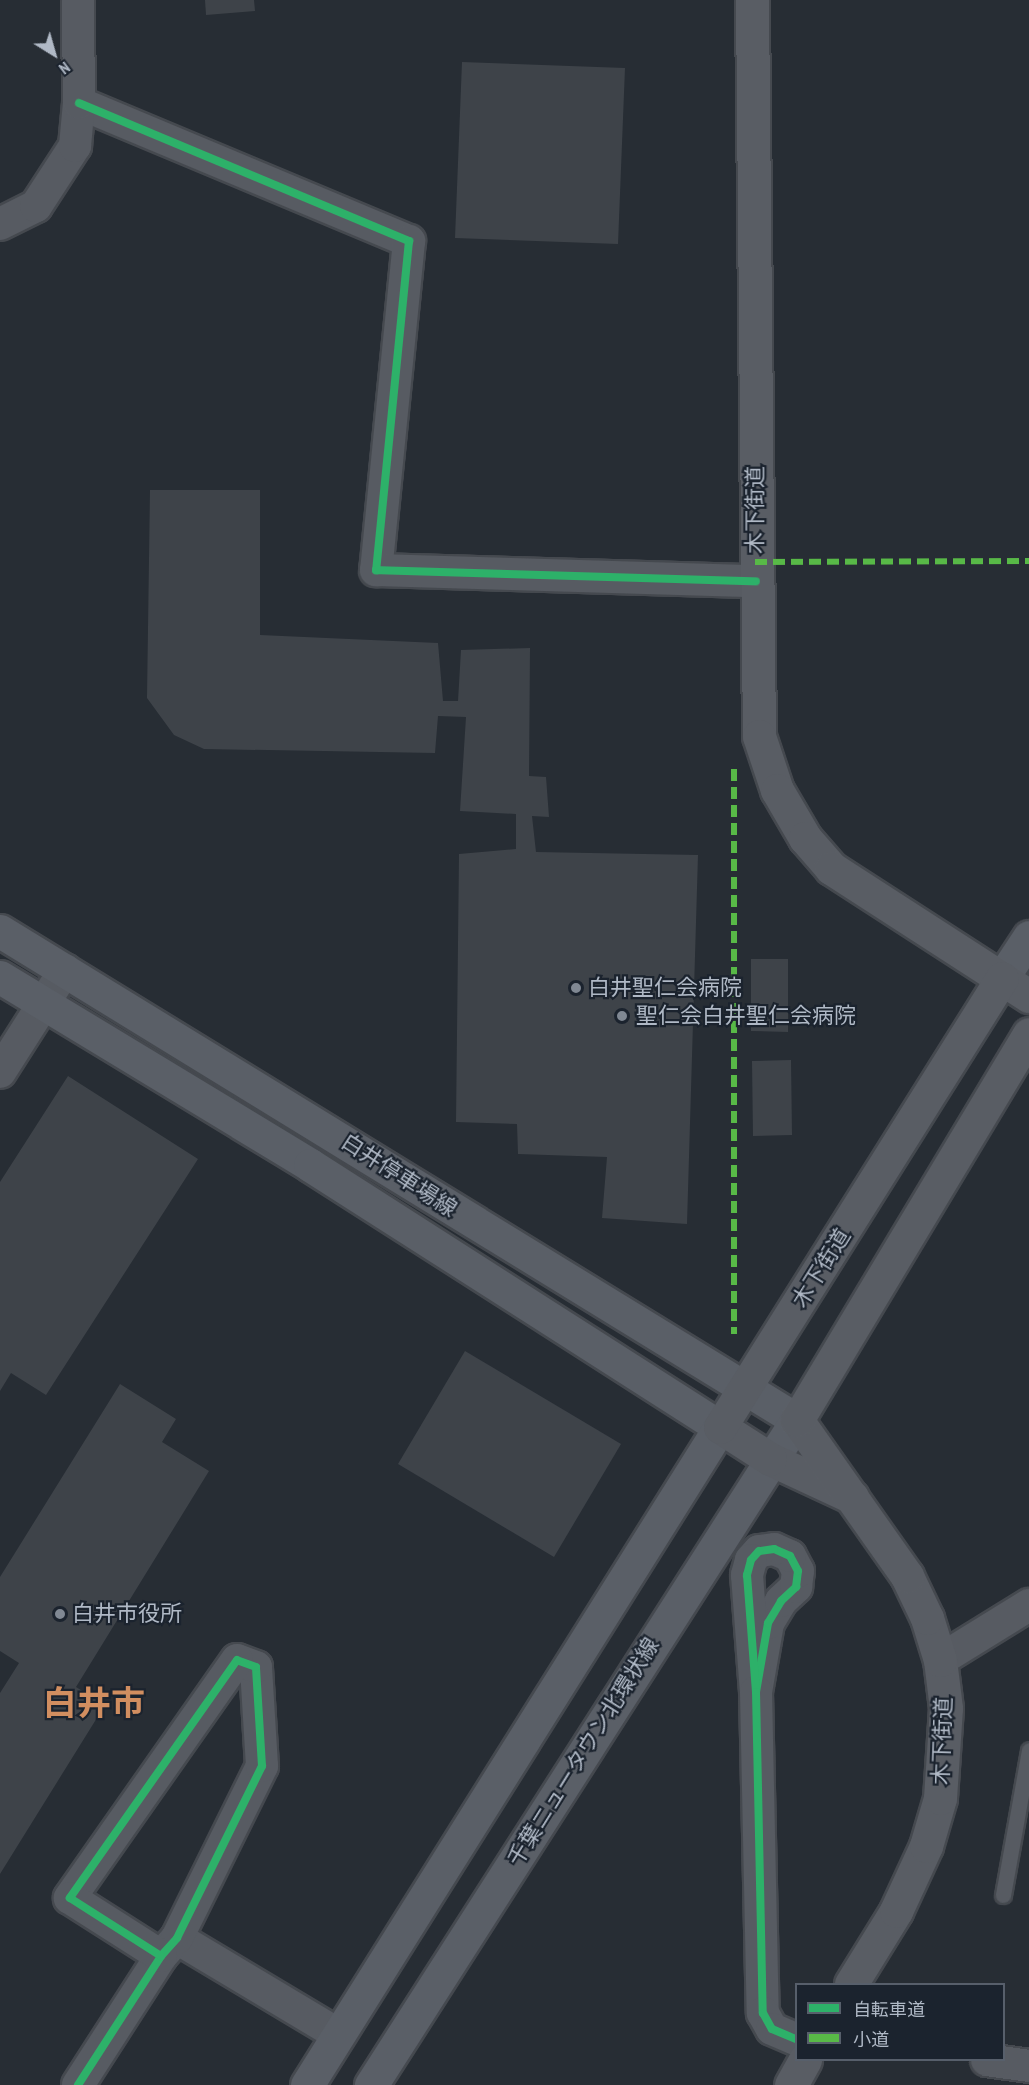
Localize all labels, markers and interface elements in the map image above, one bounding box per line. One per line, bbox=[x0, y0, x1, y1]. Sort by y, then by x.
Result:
north arrow bbox=[24, 24, 84, 84]
text: N bbox=[55, 58, 74, 79]
street label: 木下街道 bbox=[742, 466, 768, 554]
place label: 白井聖仁会病院 bbox=[588, 975, 742, 1001]
marker: 白井聖仁会病院 bbox=[569, 981, 583, 995]
place label: 聖仁会白井聖仁会病院 bbox=[636, 1003, 856, 1029]
marker: 聖仁会白井聖仁会病院 bbox=[613, 1007, 631, 1025]
street label: 白井停車場線 bbox=[336, 1128, 462, 1222]
street label: 木下街道 bbox=[786, 1224, 856, 1312]
place label: 白井市役所 bbox=[72, 1601, 182, 1627]
marker: 白井市役所 bbox=[53, 1607, 67, 1621]
street label: 千葉ニュータウン北環状線 bbox=[502, 1633, 664, 1871]
district label: 白井市 bbox=[43, 1683, 145, 1723]
street label: 木下街道 bbox=[927, 1697, 957, 1785]
legend bbox=[795, 1983, 1005, 2061]
text: 自転車道 bbox=[853, 1998, 925, 2021]
text: 小道 bbox=[853, 2028, 889, 2051]

